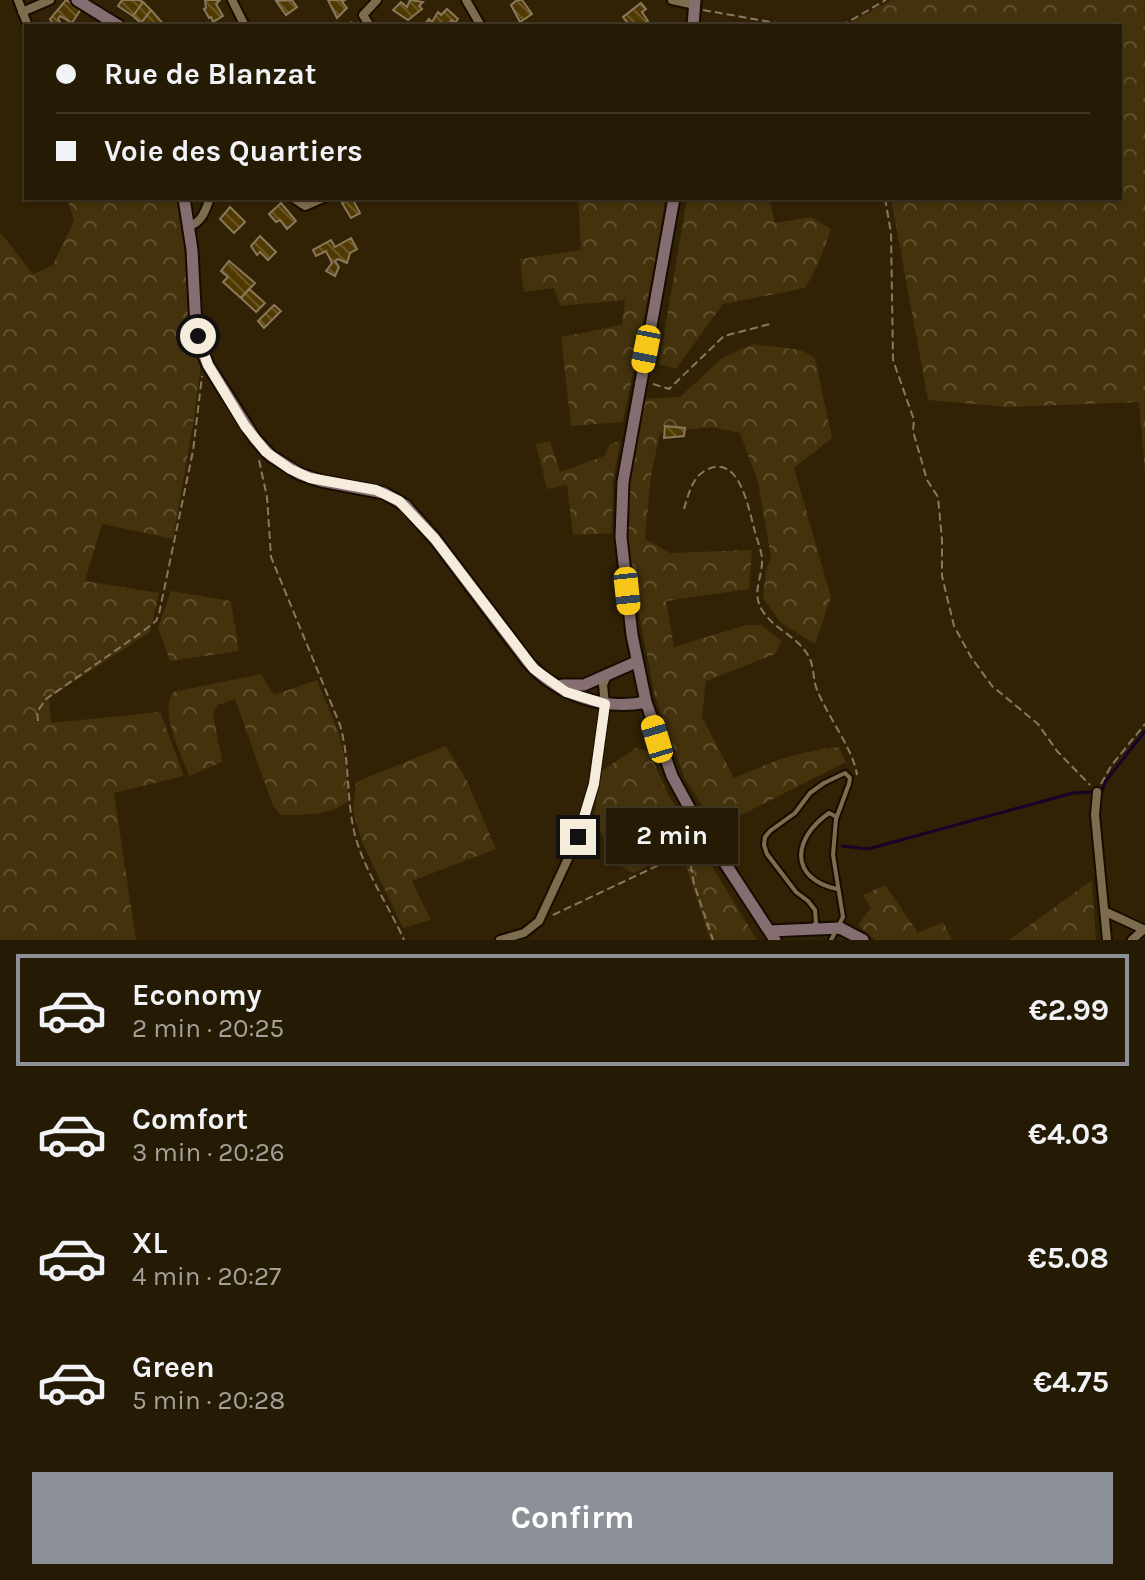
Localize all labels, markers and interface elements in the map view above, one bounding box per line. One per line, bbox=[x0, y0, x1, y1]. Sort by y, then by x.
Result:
text: Rue de Blanzat bbox=[104, 56, 317, 92]
text: Voie des Quartiers bbox=[104, 133, 363, 169]
route start bbox=[180, 318, 216, 354]
car bbox=[630, 323, 662, 375]
car bbox=[613, 566, 641, 616]
car bbox=[639, 713, 675, 765]
callout: 2 min bbox=[606, 809, 738, 865]
route end bbox=[560, 819, 596, 855]
text: 2 min bbox=[636, 820, 708, 851]
icon: car bbox=[36, 974, 108, 1046]
text: Economy bbox=[132, 977, 262, 1013]
text: €2.99 bbox=[1029, 992, 1109, 1028]
text: 2 min · 20:25 bbox=[132, 1013, 284, 1044]
icon: car bbox=[36, 1098, 108, 1170]
text: Comfort bbox=[132, 1101, 248, 1137]
text: €4.03 bbox=[1028, 1116, 1109, 1152]
text: 3 min · 20:26 bbox=[132, 1137, 285, 1168]
icon: car bbox=[36, 1222, 108, 1294]
text: XL bbox=[132, 1225, 167, 1261]
text: €5.08 bbox=[1028, 1240, 1109, 1276]
text: 4 min · 20:27 bbox=[132, 1261, 281, 1292]
icon: car bbox=[36, 1346, 108, 1418]
text: Green bbox=[132, 1349, 215, 1385]
text: €4.75 bbox=[1033, 1364, 1109, 1400]
text: 5 min · 20:28 bbox=[132, 1385, 285, 1416]
button: Confirm bbox=[32, 1472, 1113, 1564]

